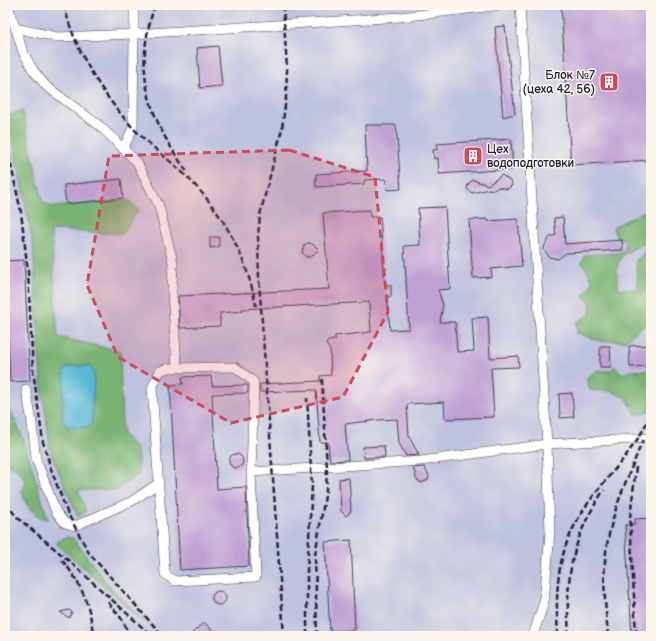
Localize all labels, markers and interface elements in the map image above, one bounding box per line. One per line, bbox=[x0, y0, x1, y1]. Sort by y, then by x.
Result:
place label: Блок №7 (цеха 42, 56) bbox=[523, 68, 595, 97]
building icon: Блок №7 (цеха 42, 56) bbox=[598, 71, 620, 93]
place label: Цех водоподготовки bbox=[487, 142, 574, 171]
building icon: Цех водоподготовки bbox=[462, 145, 484, 167]

